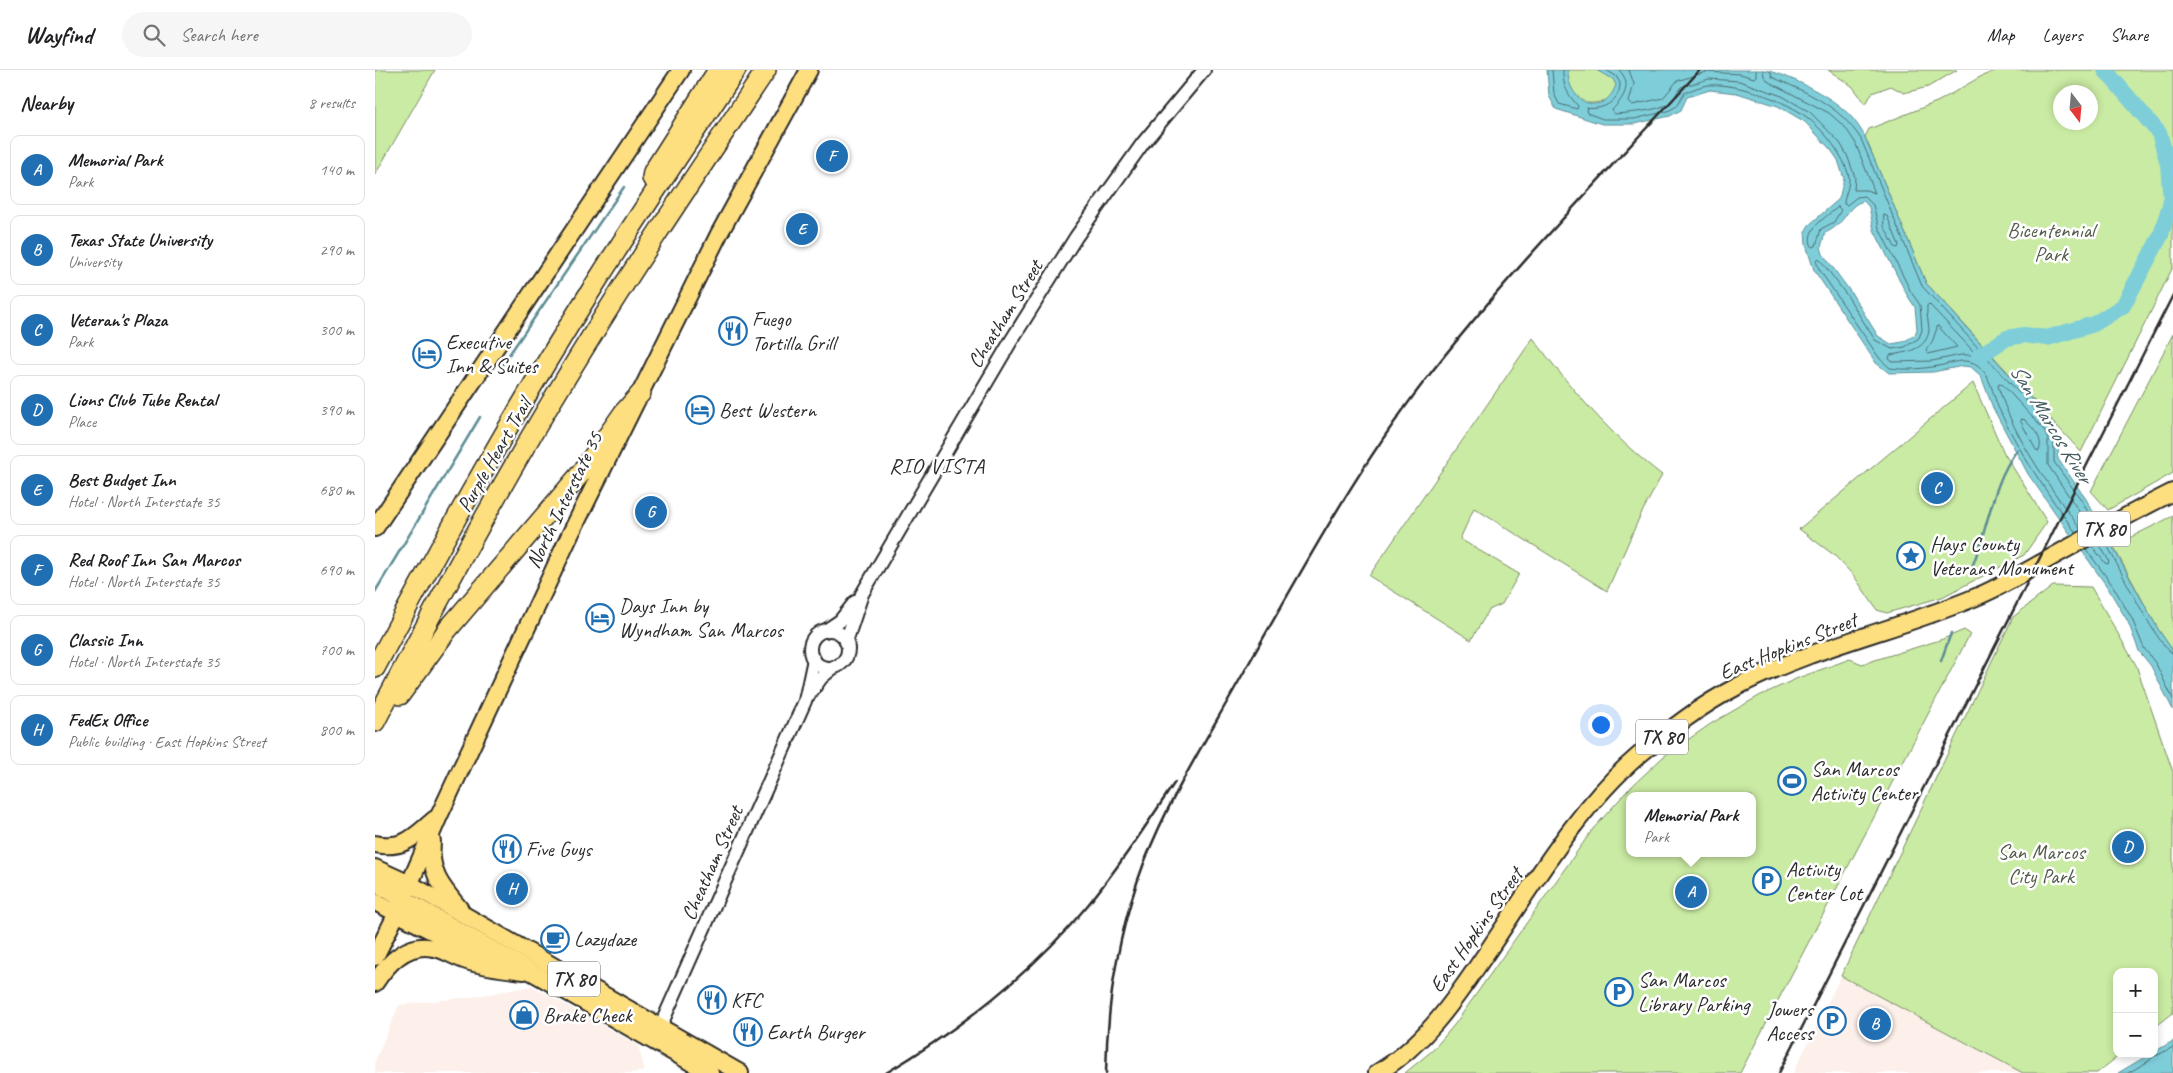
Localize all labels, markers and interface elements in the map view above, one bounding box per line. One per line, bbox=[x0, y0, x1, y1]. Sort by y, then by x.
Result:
search box bbox=[122, 12, 472, 57]
text: Wayfind bbox=[25, 20, 92, 50]
icon: search bbox=[140, 21, 168, 49]
text: Search here bbox=[180, 23, 258, 47]
text: Map bbox=[1987, 24, 2015, 46]
text: Layers bbox=[2043, 24, 2082, 46]
text: Share bbox=[2110, 24, 2148, 46]
north arrow bbox=[2053, 85, 2098, 130]
text: Nearby bbox=[20, 90, 73, 116]
text: 8 results bbox=[308, 93, 355, 113]
pin: F bbox=[816, 137, 848, 175]
text: Memorial Park bbox=[68, 148, 163, 172]
text: A bbox=[33, 160, 41, 180]
text: 140 m bbox=[320, 160, 354, 180]
text: Park bbox=[68, 172, 93, 192]
pin: E bbox=[786, 210, 818, 248]
park label: Bicentennial Park bbox=[2007, 217, 2098, 267]
text: Texas State University bbox=[68, 228, 212, 252]
text: B bbox=[33, 240, 41, 260]
text: 290 m bbox=[320, 240, 354, 260]
text: University bbox=[68, 252, 121, 272]
street label: Cheatham Street bbox=[962, 254, 1049, 373]
place label: Fuego Tortilla Grill bbox=[752, 306, 839, 356]
text: Veteran's Plaza bbox=[68, 308, 167, 332]
restaurant icon: Fuego Tortilla Grill bbox=[718, 316, 748, 346]
text: C bbox=[33, 320, 41, 340]
text: 300 m bbox=[320, 320, 354, 340]
place label: Executive Inn & Suites bbox=[446, 329, 539, 379]
text: Park bbox=[68, 332, 93, 352]
hotel icon: Executive Inn & Suites bbox=[412, 339, 442, 369]
water label: San Marcos River bbox=[2004, 359, 2101, 492]
text: Lions Club Tube Rental bbox=[68, 388, 217, 412]
street label: Purple Heart Trail bbox=[451, 391, 539, 516]
hotel icon: Best Western bbox=[685, 395, 715, 425]
place label: Best Western bbox=[719, 397, 817, 423]
text: D bbox=[32, 400, 42, 420]
text: 390 m bbox=[320, 400, 354, 420]
text: Place bbox=[68, 412, 96, 432]
street label: North Interstate 35 bbox=[520, 426, 609, 572]
district label: RIO VISTA bbox=[889, 452, 985, 480]
text: Best Budget Inn bbox=[68, 468, 176, 492]
pin: C bbox=[1921, 469, 1953, 507]
text: E bbox=[33, 480, 41, 500]
text: 680 m bbox=[320, 480, 354, 500]
text: Hotel · North Interstate 35 bbox=[68, 492, 220, 512]
pin: G bbox=[635, 493, 667, 531]
road number: TX 80 bbox=[2078, 512, 2130, 546]
place label: Hays County Veterans Monument bbox=[1930, 531, 2075, 581]
place icon: Hays County Veterans Monument bbox=[1896, 541, 1926, 571]
text: Red Roof Inn San Marcos bbox=[68, 548, 240, 572]
text: F bbox=[33, 560, 41, 580]
text: 690 m bbox=[320, 560, 354, 580]
text: Hotel · North Interstate 35 bbox=[68, 572, 220, 592]
place label: Days Inn by Wyndham San Marcos bbox=[619, 593, 784, 643]
hotel icon: Days Inn by Wyndham San Marcos bbox=[585, 603, 615, 633]
street label: East Hopkins Street bbox=[1716, 606, 1863, 685]
text: Classic Inn bbox=[68, 628, 143, 652]
text: G bbox=[33, 640, 41, 660]
text: 700 m bbox=[320, 640, 354, 660]
text: Hotel · North Interstate 35 bbox=[68, 652, 220, 672]
text: FedEx Office bbox=[68, 708, 147, 732]
your location bbox=[1588, 712, 1614, 738]
text: H bbox=[32, 720, 42, 740]
text: 800 m bbox=[320, 720, 354, 740]
road number: TX 80 bbox=[1636, 720, 1688, 754]
text: Public building · East Hopkins Street bbox=[68, 732, 266, 752]
place label: San Marcos Activity Center bbox=[1811, 756, 1919, 806]
sports icon: San Marcos Activity Center bbox=[1777, 766, 1807, 796]
popup bbox=[1626, 792, 1756, 857]
street label: Cheatham Street bbox=[675, 800, 750, 924]
text: Memorial Park bbox=[1644, 803, 1738, 827]
text: Park bbox=[1644, 827, 1669, 847]
pin: D bbox=[2112, 828, 2144, 866]
restaurant icon: Five Guys bbox=[492, 834, 522, 864]
place label: Five Guys bbox=[526, 836, 593, 862]
park label: San Marcos City Park bbox=[1997, 839, 2086, 889]
place label: Activity Center Lot bbox=[1786, 856, 1864, 906]
street label: East Hopkins Street bbox=[1424, 860, 1530, 997]
parking icon: Activity Center Lot bbox=[1752, 866, 1782, 896]
pin: H bbox=[496, 870, 528, 908]
pin: A bbox=[1675, 873, 1707, 911]
cafe icon: Lazydaze bbox=[540, 924, 570, 954]
place label: Lazydaze bbox=[574, 926, 637, 952]
road number: TX 80 bbox=[548, 962, 600, 996]
place label: San Marcos Library Parking bbox=[1638, 967, 1751, 1017]
map controls bbox=[2113, 968, 2158, 1058]
button: + bbox=[2113, 968, 2158, 1013]
parking icon: San Marcos Library Parking bbox=[1604, 977, 1634, 1007]
restaurant icon: KFC bbox=[697, 985, 727, 1015]
place label: KFC bbox=[731, 987, 764, 1013]
place label: Jowers Access bbox=[1766, 996, 1815, 1046]
shop icon: Brake Check bbox=[509, 1000, 539, 1030]
place label: Brake Check bbox=[543, 1002, 633, 1028]
pin: B bbox=[1859, 1005, 1891, 1043]
parking icon: Jowers Access bbox=[1817, 1006, 1847, 1036]
button: − bbox=[2113, 1013, 2158, 1058]
restaurant icon: Earth Burger bbox=[733, 1017, 763, 1047]
place label: Earth Burger bbox=[767, 1019, 866, 1045]

